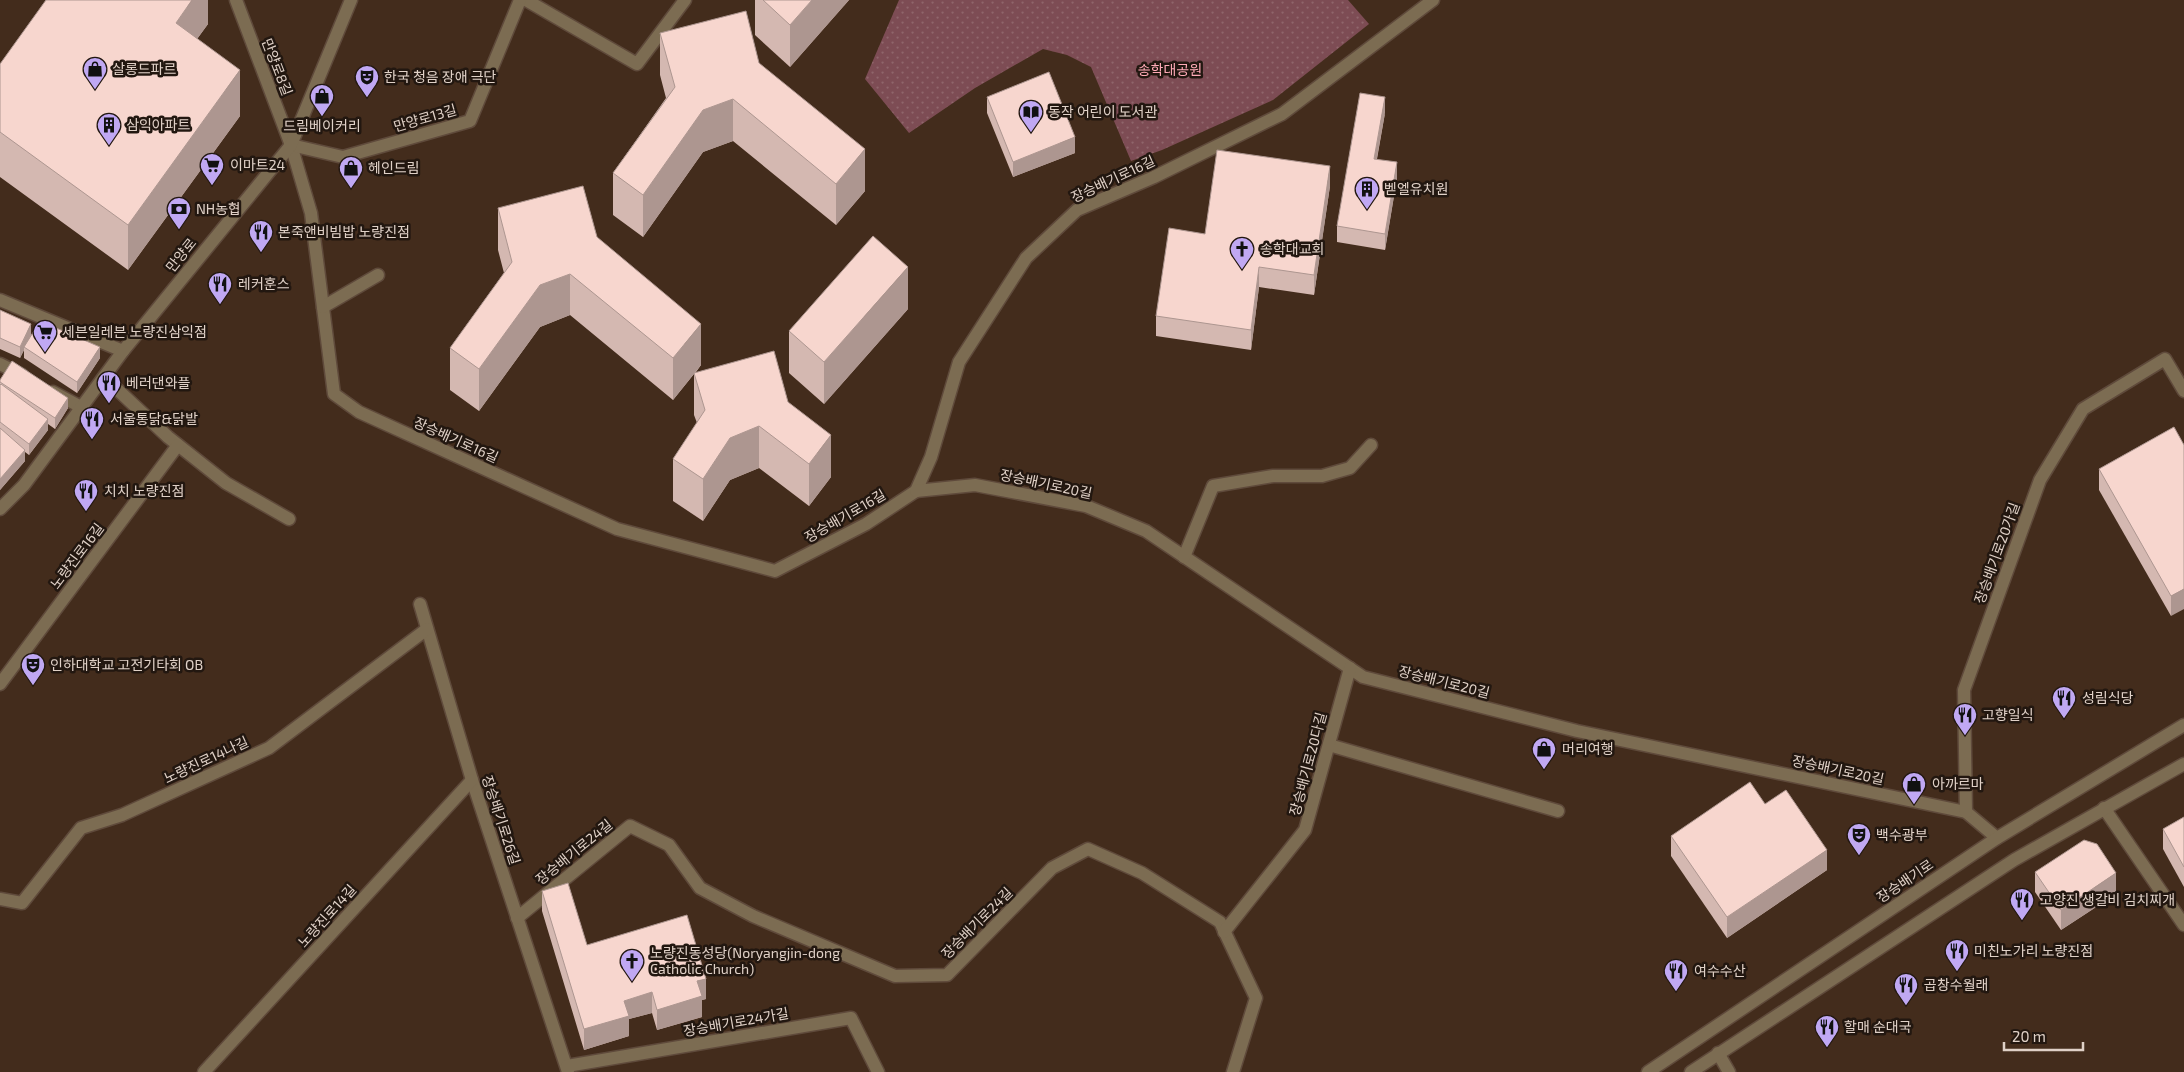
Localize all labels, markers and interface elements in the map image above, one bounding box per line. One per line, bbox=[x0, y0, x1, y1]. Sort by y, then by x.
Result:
street label: 만양로8길 bbox=[259, 36, 296, 98]
shop icon: 살롱드파르 bbox=[82, 56, 108, 90]
place label: 살롱드파르 bbox=[112, 60, 177, 77]
park label: 송학대공원 bbox=[1138, 61, 1202, 78]
theatre icon: 한국 청음 장애 극단 bbox=[354, 64, 380, 98]
place label: 한국 청음 장애 극단 bbox=[384, 68, 497, 85]
shop icon: 드림베이커리 bbox=[309, 83, 335, 117]
library icon: 동작 어린이 도서관 bbox=[1018, 99, 1044, 133]
street label: 만양로13길 bbox=[391, 100, 458, 135]
place label: 동작 어린이 도서관 bbox=[1048, 103, 1157, 120]
building icon: 삼익아파트 bbox=[96, 112, 122, 146]
place label: 삼익아파트 bbox=[126, 116, 191, 133]
place label: 드림베이커리 bbox=[283, 117, 361, 134]
supermarket icon: 이마트24 bbox=[199, 152, 225, 186]
street label: 장승배기로16길 bbox=[1068, 152, 1158, 205]
shop icon: 헤인드림 bbox=[338, 155, 364, 189]
place label: 이마트24 bbox=[230, 156, 285, 173]
place label: 헤인드림 bbox=[368, 159, 420, 176]
building icon: 벧엘유치원 bbox=[1354, 176, 1380, 210]
place label: 벧엘유치원 bbox=[1384, 180, 1448, 197]
bank icon: NH농협 bbox=[166, 196, 192, 230]
place label: NH농협 bbox=[196, 200, 241, 217]
restaurant icon: 본죽앤비빔밥 노량진점 bbox=[248, 219, 274, 253]
place label: 본죽앤비빔밥 노량진점 bbox=[278, 223, 410, 240]
street label: 만양로 bbox=[162, 234, 199, 275]
church icon: 송학대교회 bbox=[1229, 236, 1255, 270]
place label: 송학대교회 bbox=[1260, 240, 1324, 257]
restaurant icon: 레커훈스 bbox=[207, 271, 233, 305]
place label: 레커훈스 bbox=[238, 275, 290, 292]
supermarket icon: 세븐일레븐 노량진삼익점 bbox=[32, 319, 58, 353]
place label: 세븐일레븐 노량진삼익점 bbox=[62, 323, 207, 340]
restaurant icon: 베러댄와플 bbox=[96, 370, 122, 404]
place label: 베러댄와플 bbox=[126, 374, 191, 391]
restaurant icon: 서울통닭&닭발 bbox=[79, 406, 105, 440]
place label: 서울통닭&닭발 bbox=[110, 410, 198, 427]
street label: 장승배기로16길 bbox=[411, 413, 501, 466]
street label: 장승배기로20길 bbox=[999, 465, 1094, 502]
restaurant icon: 치치 노량진점 bbox=[73, 478, 99, 512]
place label: 치치 노량진점 bbox=[104, 482, 184, 499]
street label: 장승배기로16길 bbox=[801, 485, 888, 546]
street label: 장승배기로20가길 bbox=[1970, 500, 2023, 606]
street label: 노량진로16길 bbox=[46, 519, 107, 592]
theatre icon: 인하대학교 고전기타회 OB bbox=[20, 652, 46, 686]
place label: 인하대학교 고전기타회 OB bbox=[50, 656, 203, 673]
street label: 장승배기로20길 bbox=[1397, 662, 1492, 701]
restaurant icon: 성림식당 bbox=[2051, 685, 2077, 719]
place label: 성림식당 bbox=[2082, 689, 2134, 706]
restaurant icon: 고향일식 bbox=[1952, 702, 1978, 736]
place label: 고향일식 bbox=[1982, 706, 2034, 723]
street label: 장승배기로20다길 bbox=[1286, 710, 1330, 817]
street label: 노량진로14나길 bbox=[161, 733, 251, 787]
shop icon: 머리여행 bbox=[1531, 736, 1557, 770]
place label: 머리여행 bbox=[1562, 740, 1614, 757]
street label: 장승배기로20길 bbox=[1791, 751, 1886, 788]
shop icon: 아까르마 bbox=[1901, 771, 1927, 805]
street label: 장승배기로26길 bbox=[479, 773, 524, 867]
place label: 아까르마 bbox=[1932, 775, 1984, 792]
street label: 장승배기로24길 bbox=[532, 816, 615, 888]
theatre icon: 백수광부 bbox=[1846, 822, 1872, 856]
place label: 백수광부 bbox=[1876, 826, 1928, 843]
street label: 장승배기로 bbox=[1873, 855, 1936, 906]
street label: 노량진로14길 bbox=[294, 881, 359, 951]
street label: 장승배기로24길 bbox=[937, 883, 1016, 962]
restaurant icon: 고양진 생갈비 김치찌개 bbox=[2009, 887, 2035, 921]
place label: 고양진 생갈비 김치찌개 bbox=[2040, 891, 2175, 908]
restaurant icon: 미친노가리 노량진점 bbox=[1944, 938, 1970, 972]
place label: 미친노가리 노량진점 bbox=[1974, 942, 2093, 959]
place label: 노량진동성당(Noryangjin-dong Catholic Church) bbox=[650, 944, 840, 977]
church icon: 노량진동성당(Noryangjin-dong Catholic Church) bbox=[619, 948, 645, 982]
restaurant icon: 여수수산 bbox=[1663, 958, 1689, 992]
place label: 여수수산 bbox=[1694, 962, 1746, 979]
restaurant icon: 곱창수월래 bbox=[1893, 972, 1919, 1006]
place label: 곱창수월래 bbox=[1924, 976, 1988, 993]
street label: 장승배기로24가길 bbox=[682, 1004, 790, 1039]
restaurant icon: 할매 순대국 bbox=[1814, 1014, 1840, 1048]
place label: 할매 순대국 bbox=[1844, 1018, 1912, 1035]
scale bar bbox=[2004, 1020, 2083, 1052]
text: 20 m bbox=[2012, 1027, 2046, 1045]

